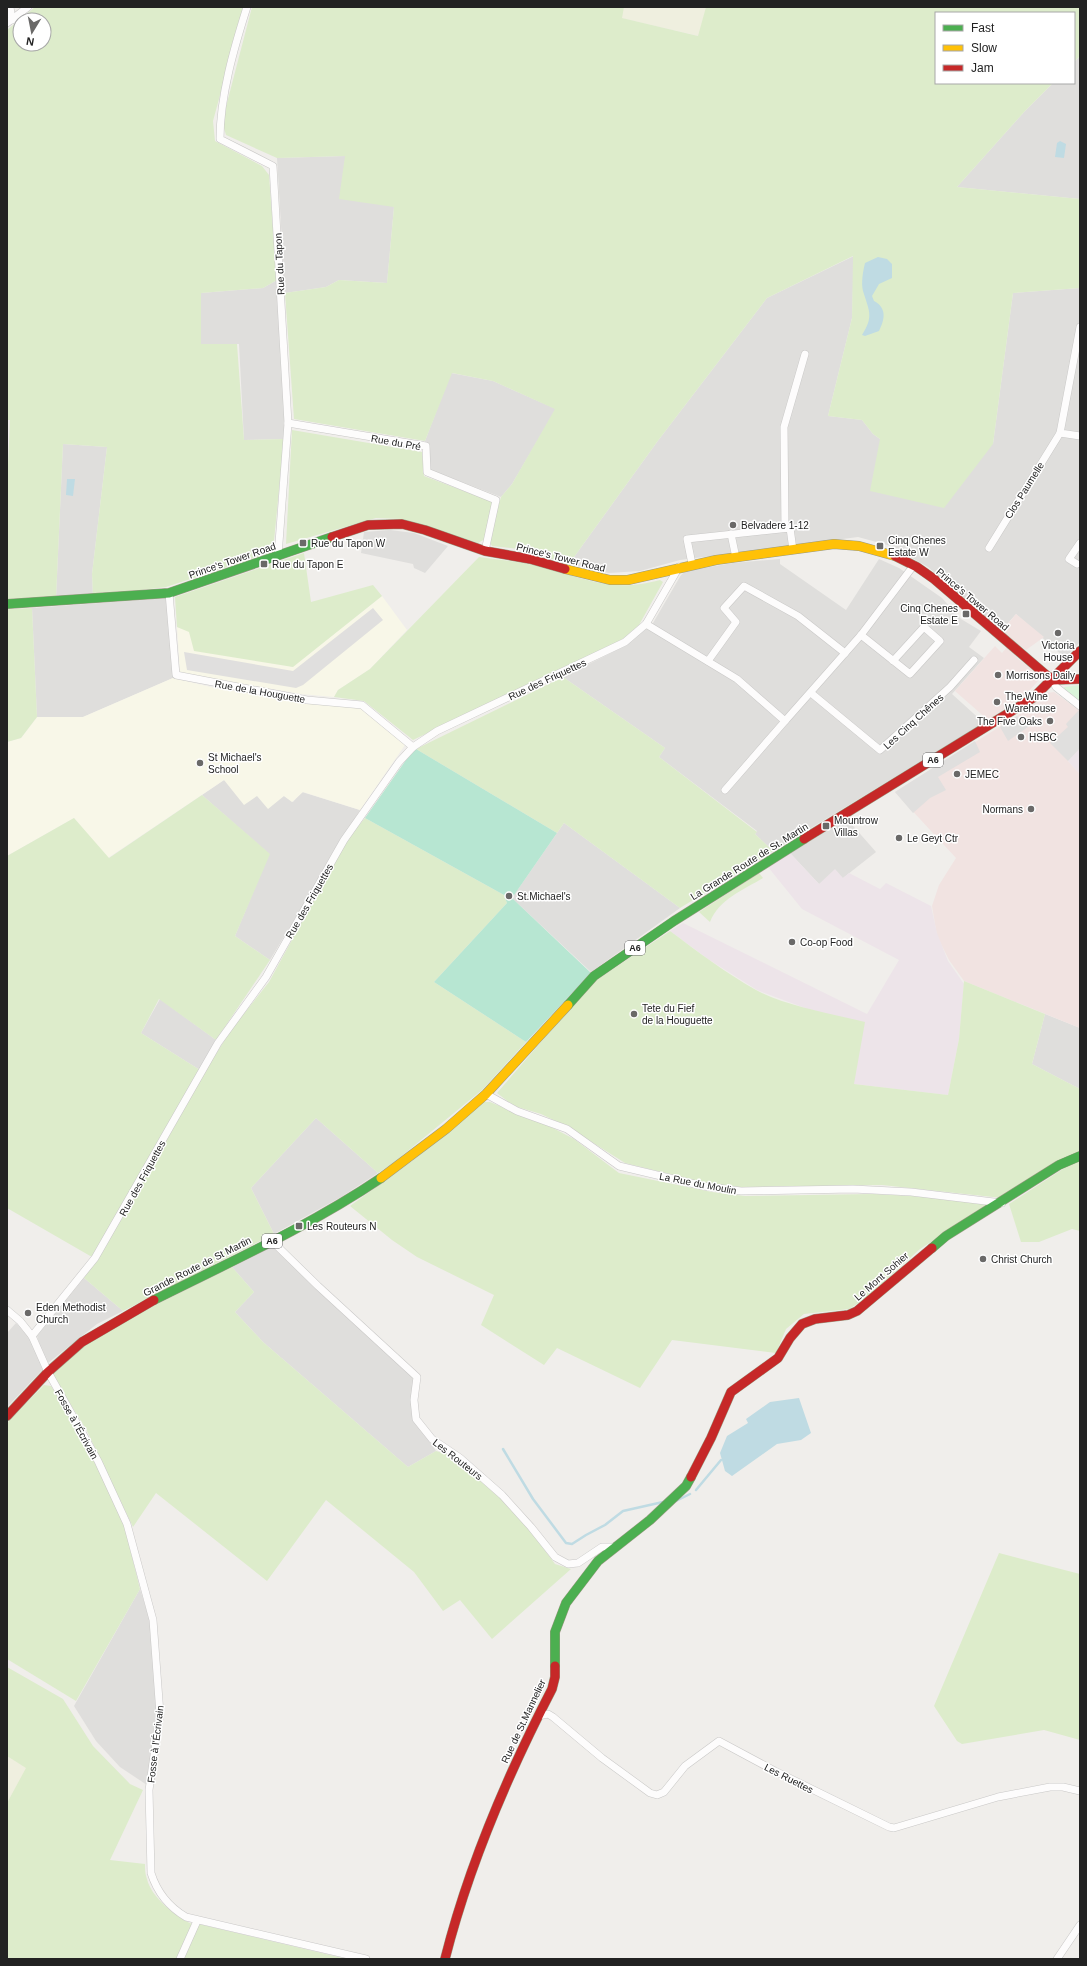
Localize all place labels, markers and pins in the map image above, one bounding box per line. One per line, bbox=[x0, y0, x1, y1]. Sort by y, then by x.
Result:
marker: Belvadere 1-12 bbox=[728, 520, 738, 530]
place label: Belvadere 1-12 bbox=[741, 520, 809, 531]
place label: Cinq Chenes Estate W bbox=[888, 535, 946, 558]
marker: Rue du Tapon W bbox=[298, 538, 308, 548]
place label: Rue du Tapon W bbox=[311, 538, 386, 549]
marker: Cinq Chenes Estate W bbox=[875, 541, 885, 551]
marker: Rue du Tapon E bbox=[259, 559, 269, 569]
place label: Rue du Tapon E bbox=[272, 559, 344, 570]
place label: Cinq Chenes Estate E bbox=[900, 603, 958, 626]
marker: Cinq Chenes Estate E bbox=[961, 609, 971, 619]
marker: Victoria House bbox=[1053, 628, 1063, 638]
place label: Victoria House bbox=[1041, 640, 1075, 663]
marker: Morrisons Daily bbox=[993, 670, 1003, 680]
place label: Morrisons Daily bbox=[1006, 670, 1075, 681]
place label: The Wine Warehouse bbox=[1005, 691, 1056, 714]
marker: The Wine Warehouse bbox=[992, 697, 1002, 707]
place label: The Five Oaks bbox=[977, 716, 1042, 727]
marker: The Five Oaks bbox=[1045, 716, 1055, 726]
marker: HSBC bbox=[1016, 732, 1026, 742]
place label: HSBC bbox=[1029, 732, 1057, 743]
place label: St Michael's School bbox=[208, 752, 262, 775]
marker: St Michael's School bbox=[195, 758, 205, 768]
marker: JEMEC bbox=[952, 769, 962, 779]
place label: JEMEC bbox=[965, 769, 999, 780]
place label: Normans bbox=[982, 804, 1023, 815]
marker: Normans bbox=[1026, 804, 1036, 814]
place label: Mountrow Villas bbox=[834, 815, 879, 838]
marker: Mountrow Villas bbox=[821, 821, 831, 831]
marker: Le Geyt Ctr bbox=[894, 833, 904, 843]
place label: Le Geyt Ctr bbox=[907, 833, 959, 844]
marker: St.Michael's bbox=[504, 891, 514, 901]
place label: St.Michael's bbox=[517, 891, 571, 902]
marker: Co-op Food bbox=[787, 937, 797, 947]
place label: Co-op Food bbox=[800, 937, 853, 948]
place label: Tete du Fief de la Houguette bbox=[642, 1003, 713, 1026]
marker: Tete du Fief de la Houguette bbox=[629, 1009, 639, 1019]
marker: Les Routeurs N bbox=[294, 1221, 304, 1231]
place label: Les Routeurs N bbox=[307, 1221, 376, 1232]
marker: Christ Church bbox=[978, 1254, 988, 1264]
place label: Christ Church bbox=[991, 1254, 1052, 1265]
place label: Eden Methodist Church bbox=[36, 1302, 106, 1325]
marker: Eden Methodist Church bbox=[23, 1308, 33, 1318]

